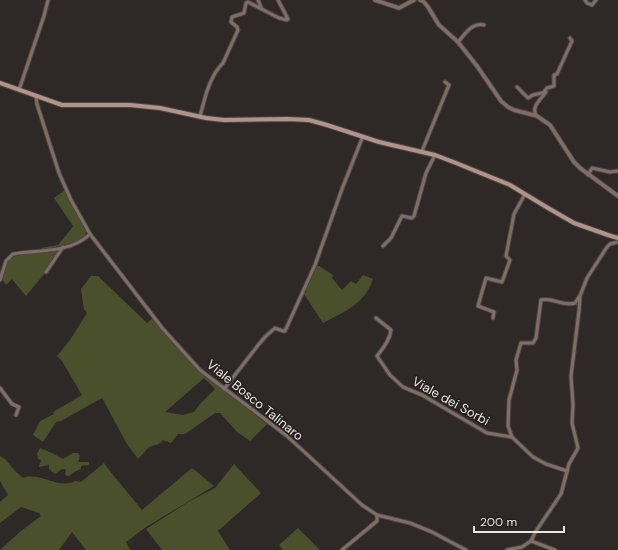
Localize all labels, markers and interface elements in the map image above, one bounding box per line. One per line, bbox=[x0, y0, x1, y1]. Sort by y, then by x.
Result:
street label: Viale Bosco Talinaro bbox=[203, 356, 307, 444]
street label: Viale dei Sorbi bbox=[409, 373, 493, 429]
scale bar bbox=[474, 508, 564, 534]
text: 200 m bbox=[480, 514, 517, 530]

